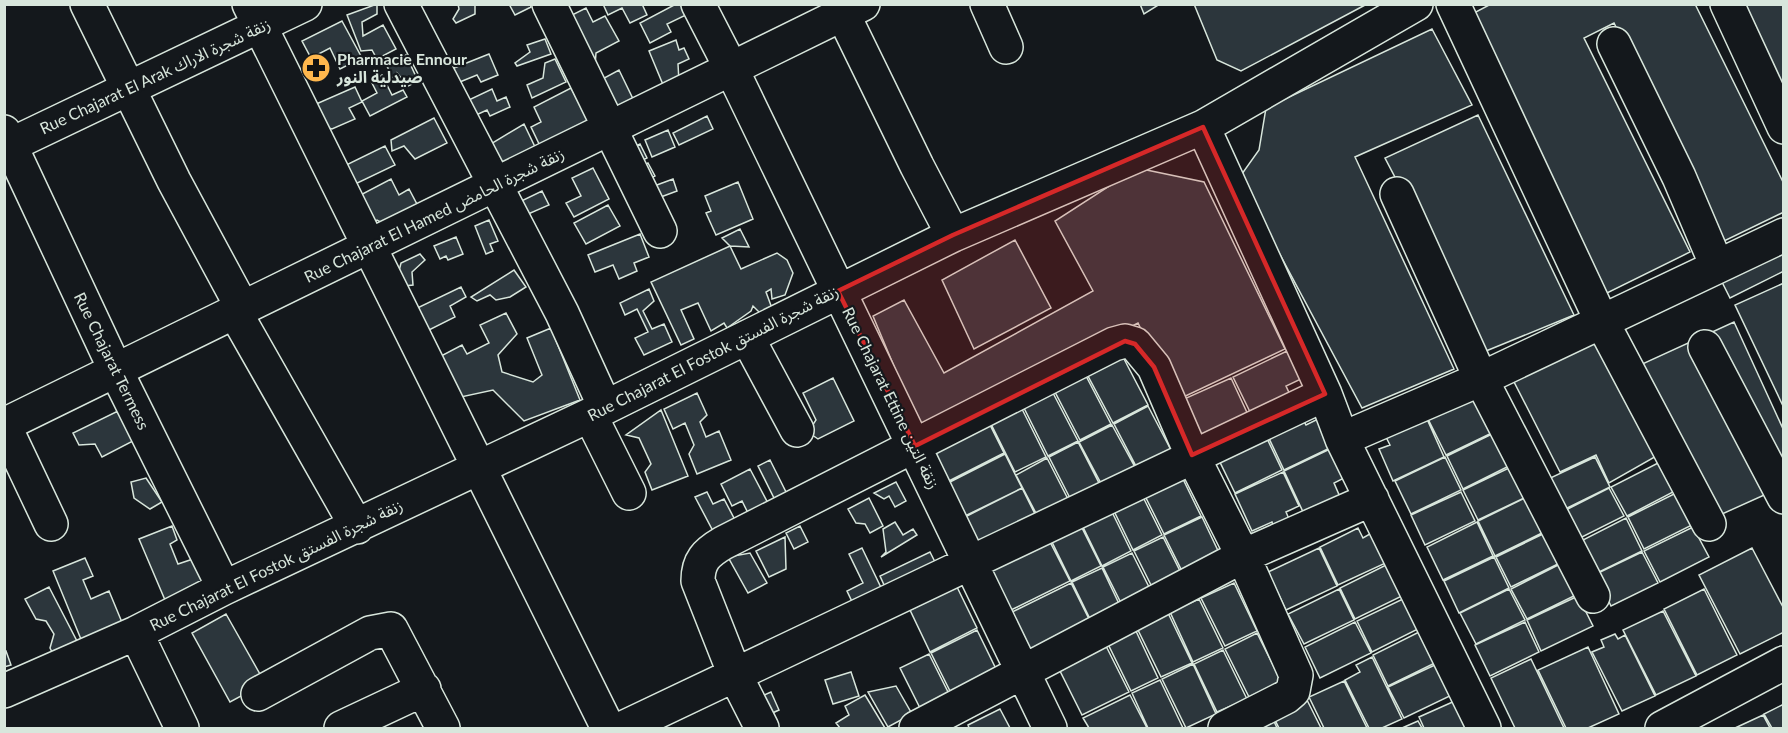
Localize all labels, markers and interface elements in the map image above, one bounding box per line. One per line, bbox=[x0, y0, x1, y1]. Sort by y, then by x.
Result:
street label: Rue Chajarat El Arak زنقة شجرة الاراك bbox=[37, 14, 273, 138]
place label: Pharmacie Ennour صيدلية النور bbox=[336, 49, 467, 87]
pharmacy icon: Pharmacie Ennour صيدلية النور bbox=[300, 52, 332, 84]
street label: Rue Chajarat El Hamed زنقة شجرة الحامض bbox=[301, 143, 567, 287]
street label: Rue Chajarat El Fostok زنقة شجرة الفستق bbox=[584, 281, 842, 426]
street label: Rue Chajarat Termess bbox=[71, 289, 154, 433]
street label: Rue Chajarat Ettine زنقة التين bbox=[838, 304, 944, 492]
street label: Rue Chajarat El Fostok زنقة شجرة الفستق bbox=[146, 495, 406, 636]

